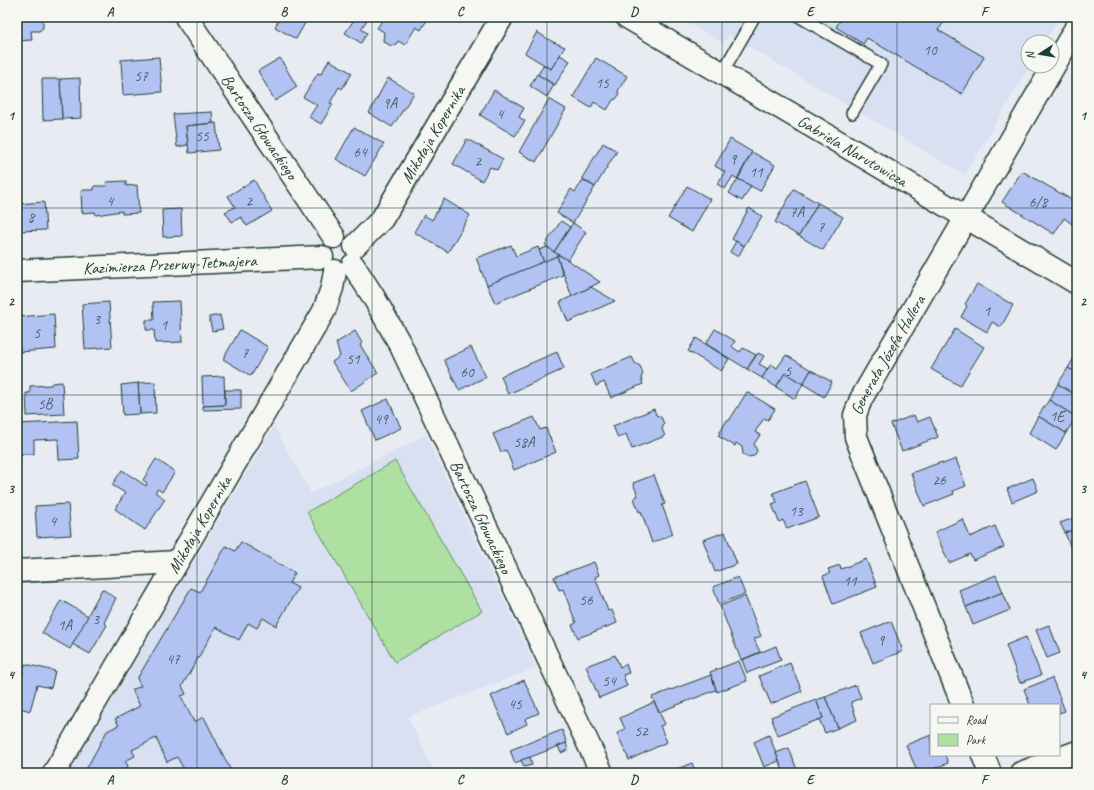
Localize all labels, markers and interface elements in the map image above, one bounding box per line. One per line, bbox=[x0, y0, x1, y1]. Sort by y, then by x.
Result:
text: A bbox=[107, 4, 115, 20]
text: B bbox=[281, 4, 289, 20]
text: C bbox=[457, 4, 465, 20]
text: D bbox=[630, 4, 639, 20]
text: E bbox=[807, 4, 816, 20]
text: F bbox=[981, 4, 990, 20]
north arrow bbox=[1020, 34, 1060, 74]
house number: 10 bbox=[923, 41, 938, 60]
text: N bbox=[1022, 49, 1038, 61]
house number: 57 bbox=[134, 67, 149, 86]
street label: Bartosza Głowackiego bbox=[216, 70, 303, 185]
house number: 15 bbox=[595, 74, 610, 93]
street label: Mikołaja Kopernika bbox=[396, 80, 471, 187]
house number: 9A bbox=[383, 94, 399, 113]
house number: 4 bbox=[497, 105, 505, 124]
text: 1 bbox=[8, 108, 16, 124]
text: 1 bbox=[1080, 108, 1088, 124]
street label: Gabriela Narutowicza bbox=[794, 110, 913, 192]
house number: 55 bbox=[195, 127, 210, 146]
house number: 64 bbox=[353, 143, 368, 162]
house number: 9 bbox=[730, 150, 738, 169]
house number: 2 bbox=[475, 152, 483, 171]
house number: 11 bbox=[749, 163, 764, 182]
house number: 4 bbox=[107, 192, 115, 211]
house number: 2 bbox=[246, 192, 254, 211]
house number: 6/8 bbox=[1029, 193, 1048, 212]
house number: 7A bbox=[790, 203, 806, 222]
house number: 8 bbox=[28, 208, 36, 227]
house number: 7 bbox=[818, 218, 826, 237]
street label: Kazimierza Przerwy-Tetmajera bbox=[83, 250, 259, 279]
street label: Generała Józefa Hallera bbox=[846, 290, 930, 418]
text: 2 bbox=[8, 294, 15, 310]
text: 2 bbox=[1080, 294, 1087, 310]
house number: 1 bbox=[984, 302, 992, 321]
house number: 3 bbox=[94, 310, 102, 329]
house number: 1 bbox=[161, 316, 169, 335]
house number: 5 bbox=[34, 324, 42, 343]
house number: 7 bbox=[242, 344, 250, 363]
house number: 51 bbox=[346, 350, 361, 369]
house number: 5 bbox=[785, 362, 793, 381]
house number: 60 bbox=[460, 363, 475, 382]
house number: 5B bbox=[38, 395, 53, 414]
house number: 1E bbox=[1050, 407, 1066, 426]
house number: 49 bbox=[374, 410, 389, 429]
house number: 58A bbox=[513, 433, 536, 452]
street label: Bartosza Głowackiego bbox=[445, 457, 517, 579]
street label: Mikołaja Kopernika bbox=[163, 470, 237, 577]
house number: 26 bbox=[932, 471, 947, 490]
text: 3 bbox=[8, 481, 15, 497]
text: 3 bbox=[1080, 481, 1087, 497]
house number: 13 bbox=[789, 502, 804, 521]
house number: 4 bbox=[50, 512, 58, 531]
house number: 11 bbox=[843, 572, 858, 591]
house number: 56 bbox=[579, 591, 594, 610]
house number: 3 bbox=[93, 610, 101, 629]
house number: 1A bbox=[58, 616, 74, 635]
house number: 9 bbox=[878, 631, 886, 650]
house number: 47 bbox=[166, 650, 181, 669]
text: 4 bbox=[8, 667, 16, 683]
text: 4 bbox=[1080, 667, 1088, 683]
house number: 54 bbox=[602, 672, 617, 691]
house number: 45 bbox=[508, 695, 523, 714]
legend bbox=[930, 704, 1060, 756]
text: Road bbox=[966, 712, 988, 728]
house number: 52 bbox=[634, 722, 649, 741]
text: Park bbox=[966, 732, 987, 748]
text: A bbox=[107, 772, 115, 788]
text: B bbox=[281, 772, 289, 788]
text: C bbox=[457, 772, 465, 788]
text: D bbox=[630, 772, 639, 788]
text: E bbox=[807, 772, 816, 788]
text: F bbox=[981, 772, 990, 788]

